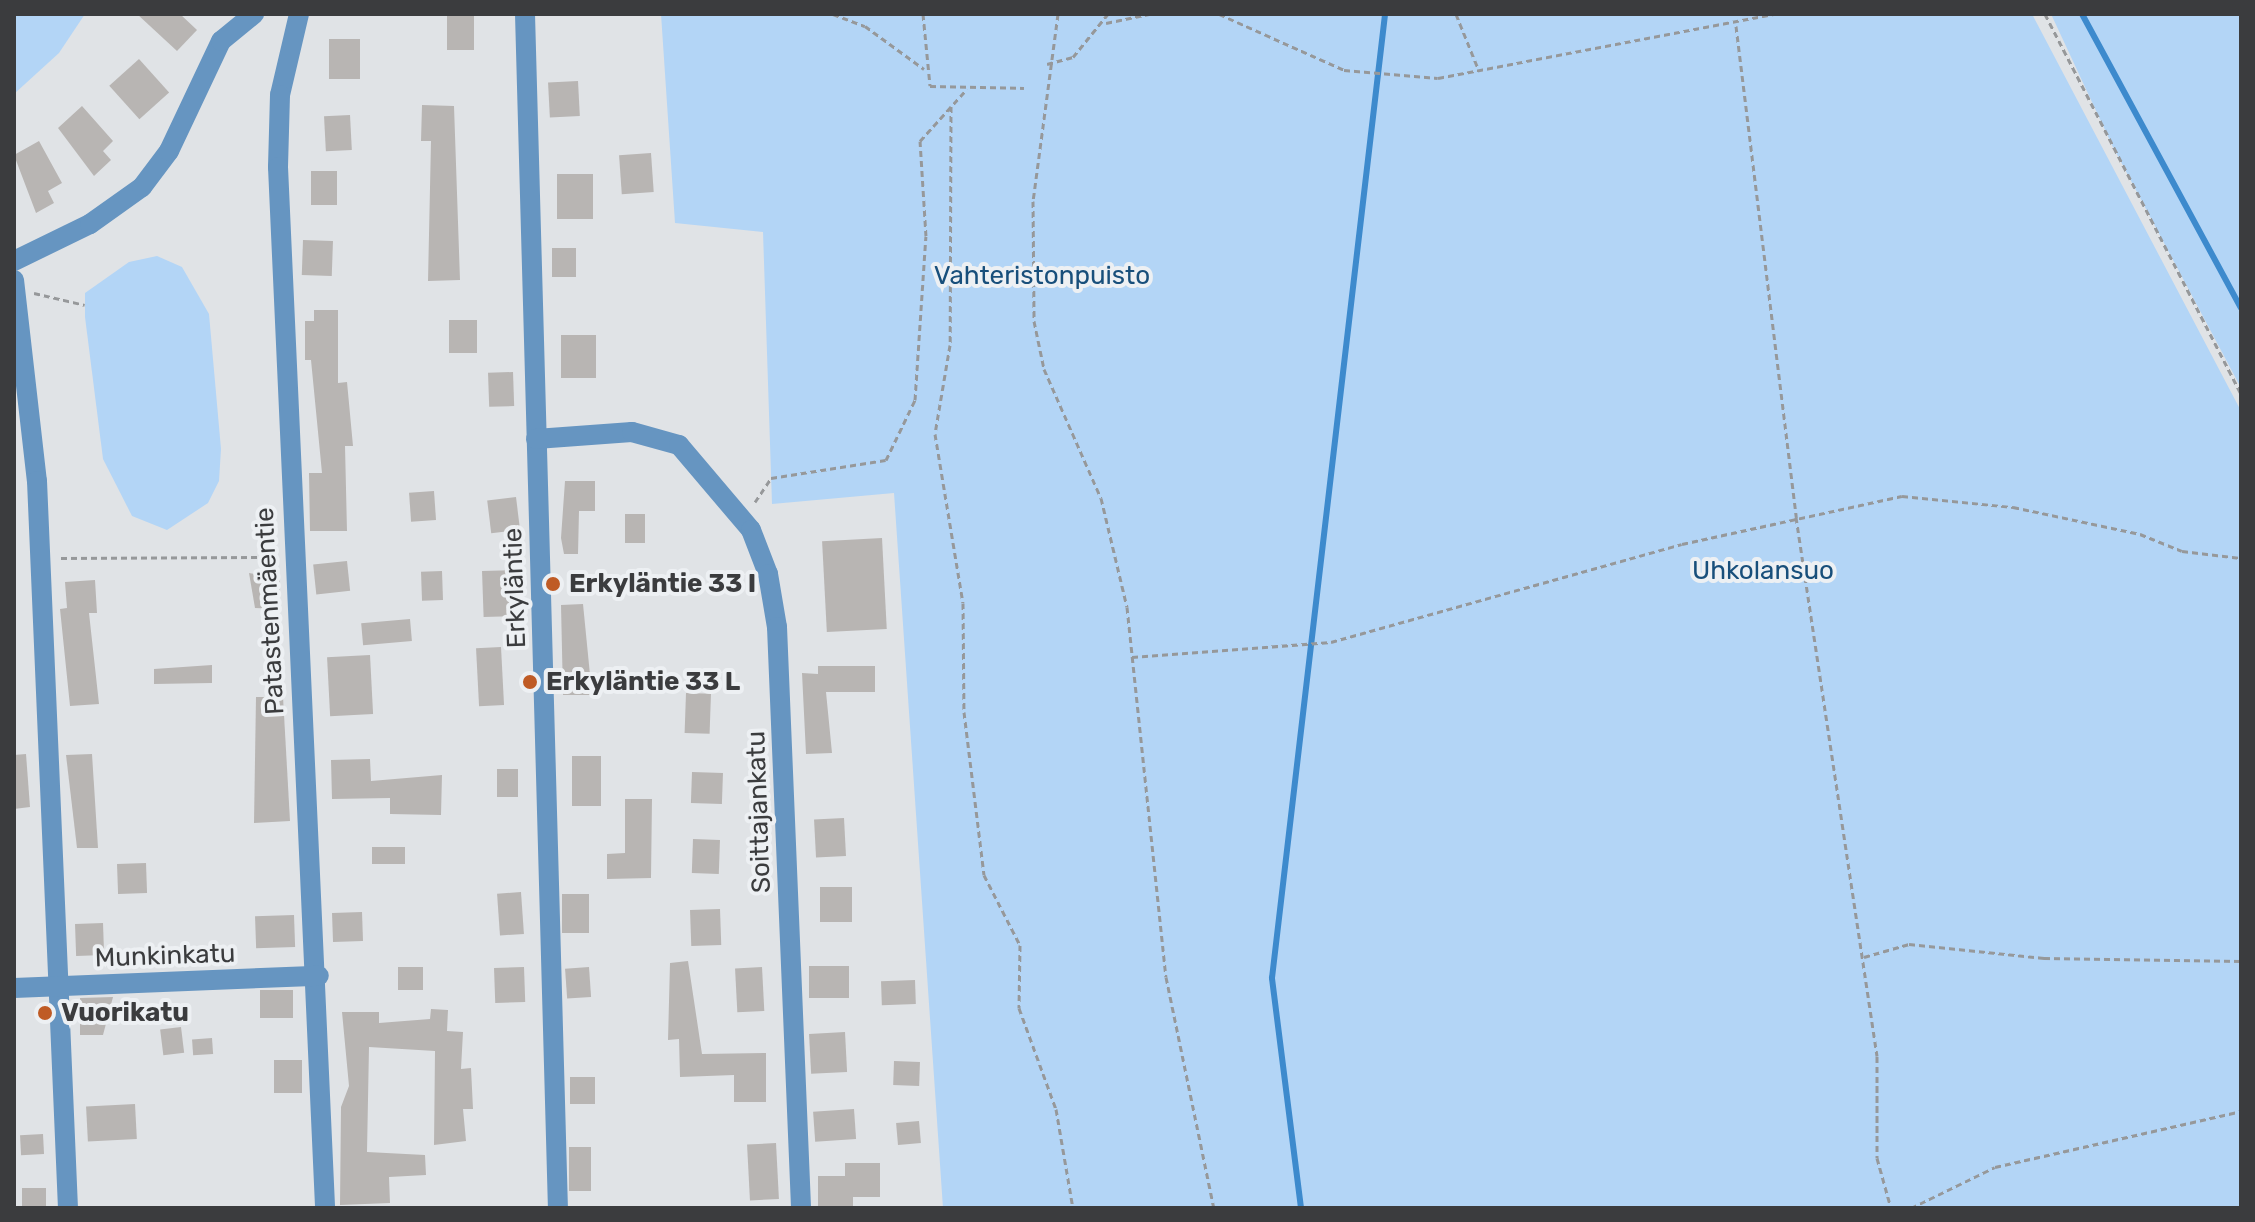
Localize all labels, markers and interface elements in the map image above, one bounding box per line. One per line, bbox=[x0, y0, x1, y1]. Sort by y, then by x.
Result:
park label: Vahteristonpuisto bbox=[934, 260, 1150, 292]
street label: Patastenmäentie bbox=[249, 507, 291, 715]
street label: Erkyläntie bbox=[497, 527, 533, 649]
park label: Uhkolansuo bbox=[1692, 555, 1834, 587]
place label: Erkyläntie 33 I bbox=[569, 568, 756, 600]
marker: Erkyläntie 33 I bbox=[544, 575, 562, 593]
place label: Erkyläntie 33 L bbox=[546, 666, 740, 698]
marker: Erkyläntie 33 L bbox=[521, 673, 539, 691]
street label: Soittajankatu bbox=[741, 730, 777, 894]
street label: Munkinkatu bbox=[94, 938, 236, 974]
place label: Vuorikatu bbox=[61, 997, 189, 1029]
marker: Vuorikatu bbox=[36, 1004, 54, 1022]

